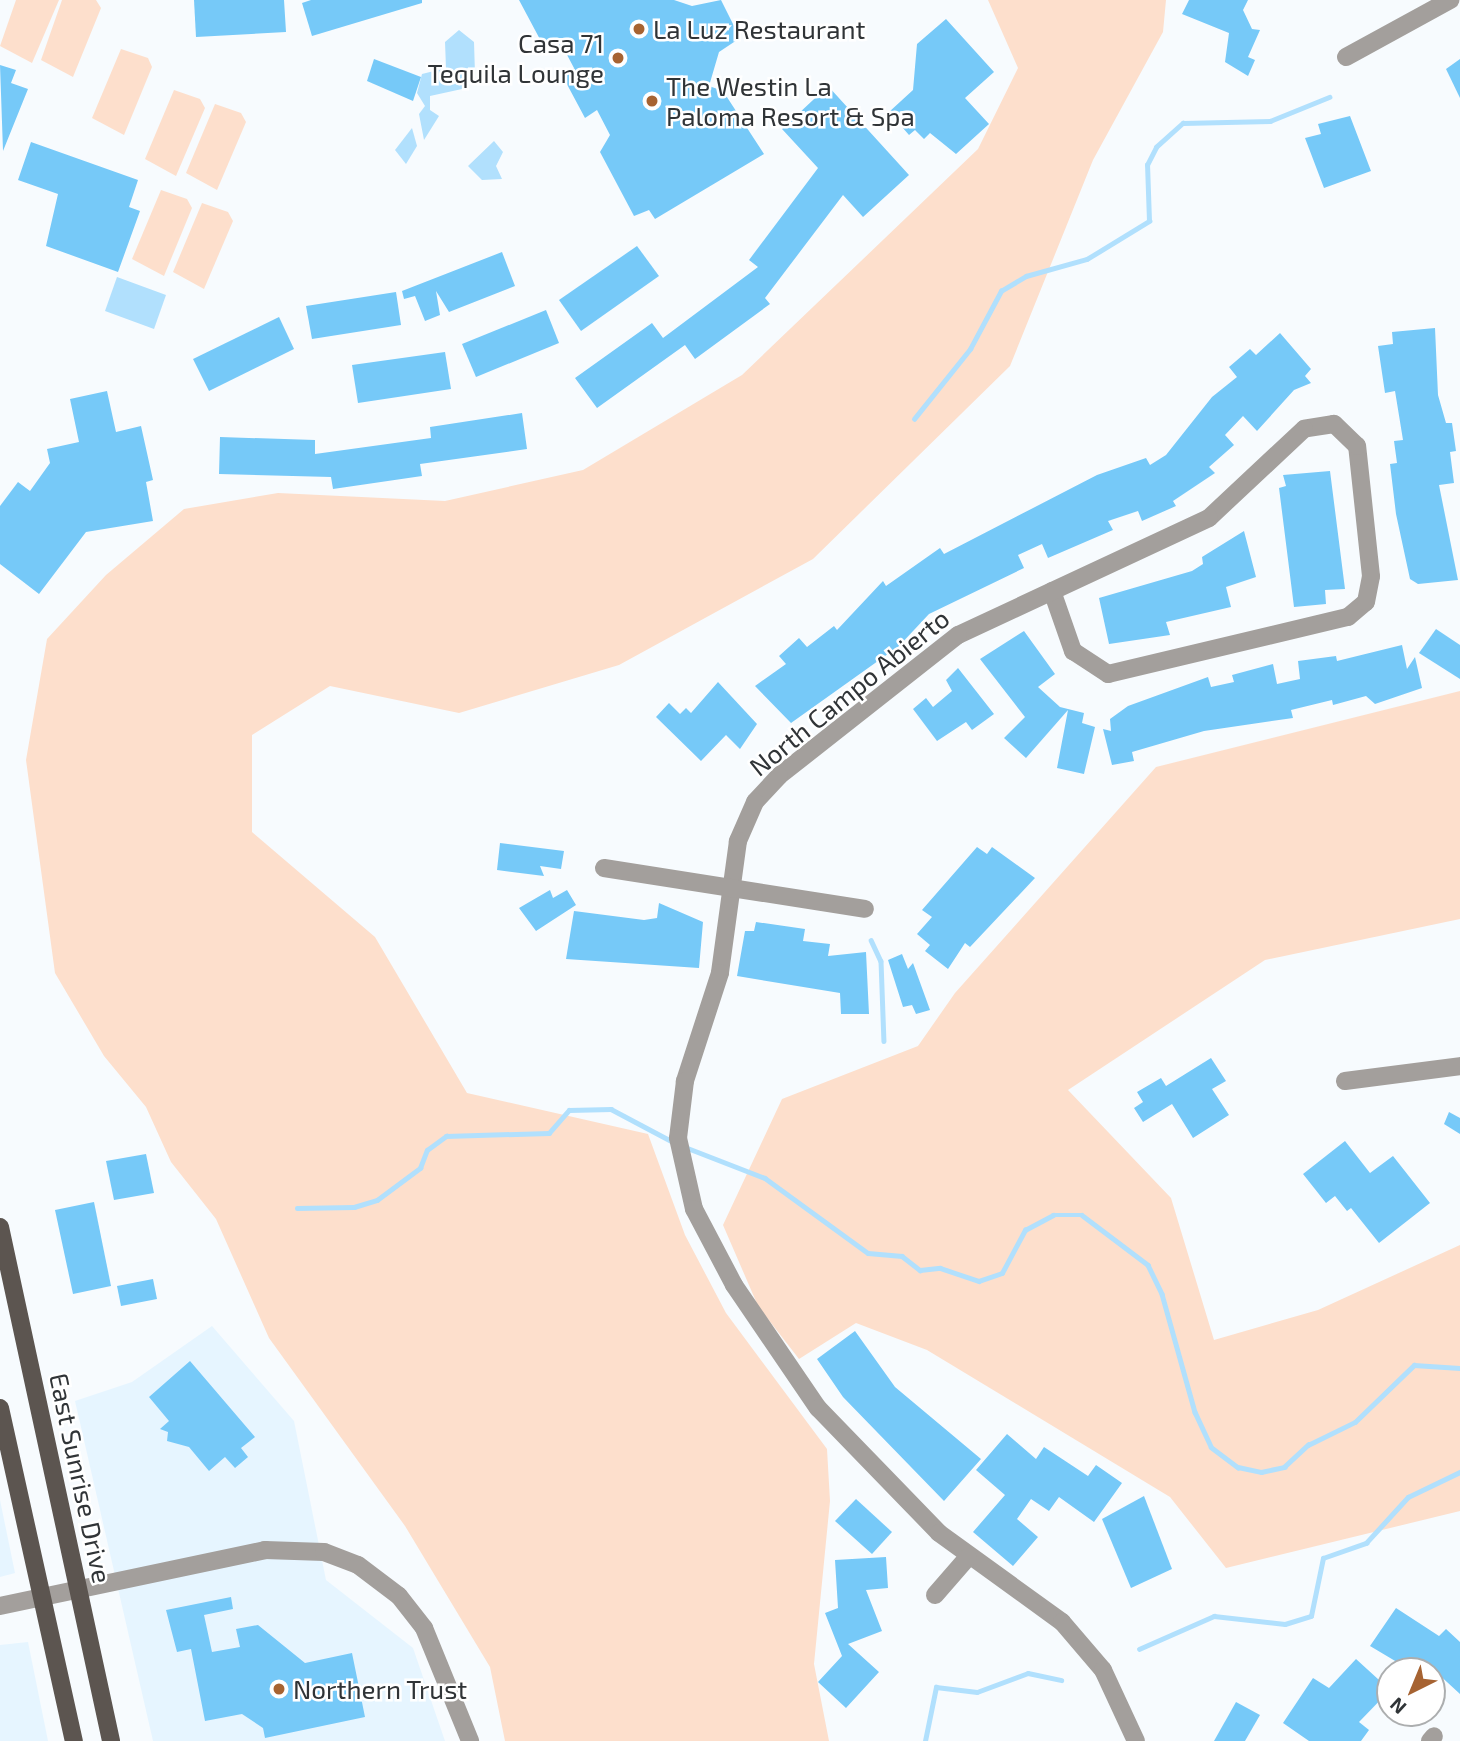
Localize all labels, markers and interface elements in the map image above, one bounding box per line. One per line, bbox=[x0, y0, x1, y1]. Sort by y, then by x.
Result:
place label: La Luz Restaurant bbox=[653, 13, 865, 45]
marker: La Luz Restaurant bbox=[631, 21, 647, 37]
place label: Casa 71 Tequila Lounge bbox=[428, 27, 604, 88]
marker: Casa 71 Tequila Lounge bbox=[610, 50, 626, 66]
place label: The Westin La Paloma Resort & Spa bbox=[666, 70, 915, 132]
marker: The Westin La Paloma Resort & Spa bbox=[644, 93, 660, 109]
street label: North Campo Abierto bbox=[743, 602, 955, 782]
street label: East Sunrise Drive bbox=[44, 1370, 118, 1586]
north arrow bbox=[1376, 1657, 1446, 1727]
place label: Northern Trust bbox=[293, 1673, 468, 1705]
marker: Northern Trust bbox=[271, 1681, 287, 1697]
text: N bbox=[1385, 1693, 1411, 1719]

